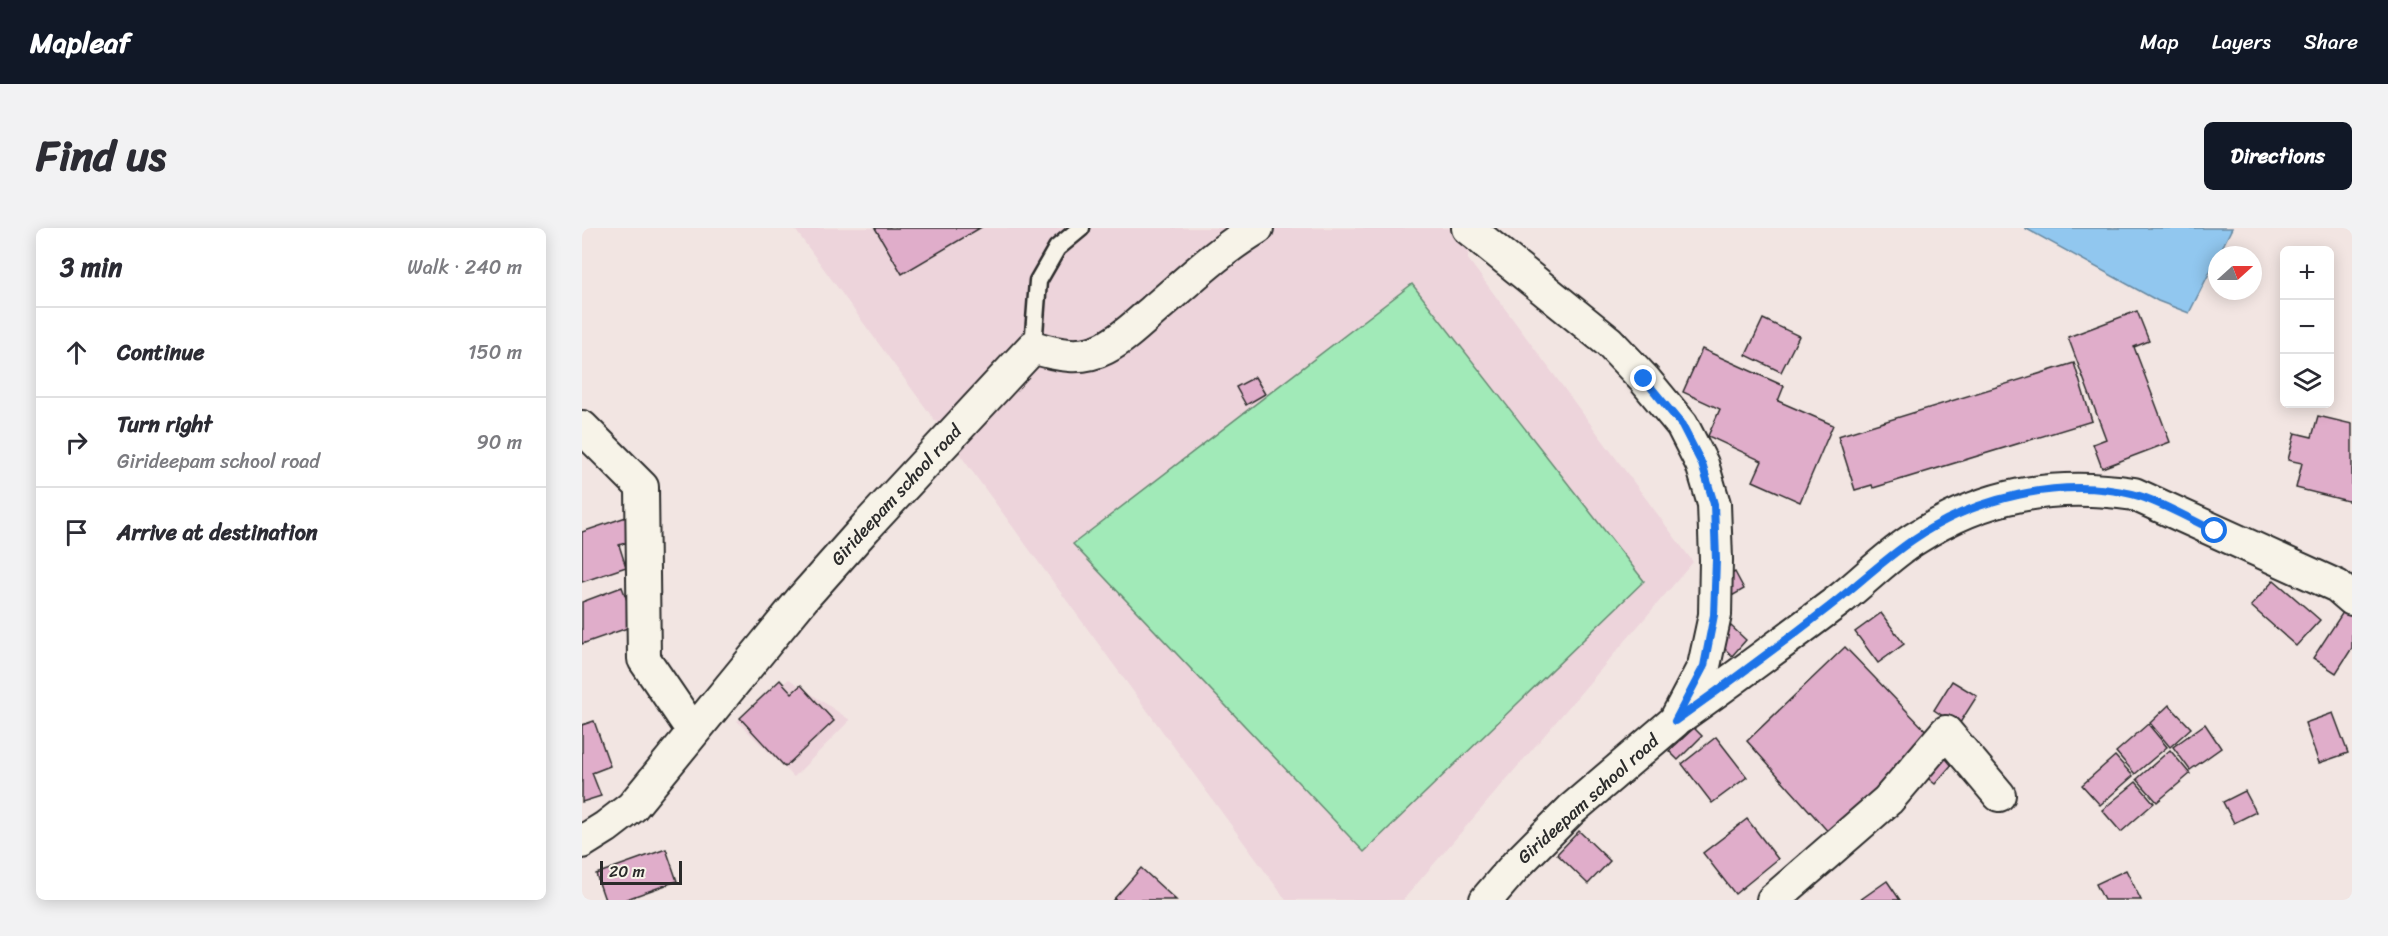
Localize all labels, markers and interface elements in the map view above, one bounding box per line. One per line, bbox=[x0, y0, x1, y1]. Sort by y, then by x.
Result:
text: Mapleaf bbox=[30, 18, 130, 67]
text: Map bbox=[2140, 23, 2179, 61]
text: Layers bbox=[2212, 23, 2271, 61]
text: Share bbox=[2304, 23, 2358, 61]
text: Find us bbox=[36, 119, 166, 193]
button: Directions bbox=[2204, 122, 2352, 190]
text: 3 min bbox=[60, 244, 122, 290]
north arrow bbox=[2208, 246, 2262, 300]
map controls bbox=[2280, 246, 2334, 408]
button: + bbox=[2280, 246, 2334, 300]
text: Walk · 240 m bbox=[407, 250, 522, 285]
button: − bbox=[2280, 300, 2334, 354]
text: Continue bbox=[117, 333, 205, 372]
text: 150 m bbox=[468, 335, 522, 370]
icon: ahead bbox=[60, 336, 93, 369]
button: layers bbox=[2280, 354, 2334, 408]
route end bbox=[1630, 365, 1656, 391]
text: Turn right bbox=[117, 405, 212, 444]
street label: Girideepam school road bbox=[823, 416, 971, 573]
text: 90 m bbox=[477, 425, 522, 460]
icon: right bbox=[60, 426, 93, 459]
text: Girideepam school road bbox=[117, 444, 320, 479]
text: Arrive at destination bbox=[117, 513, 318, 552]
icon: arrive bbox=[60, 516, 93, 549]
route start bbox=[2201, 517, 2227, 543]
street label: Girideepam school road bbox=[1509, 725, 1668, 872]
text: 20 m bbox=[609, 857, 645, 886]
scale bar bbox=[600, 858, 682, 886]

